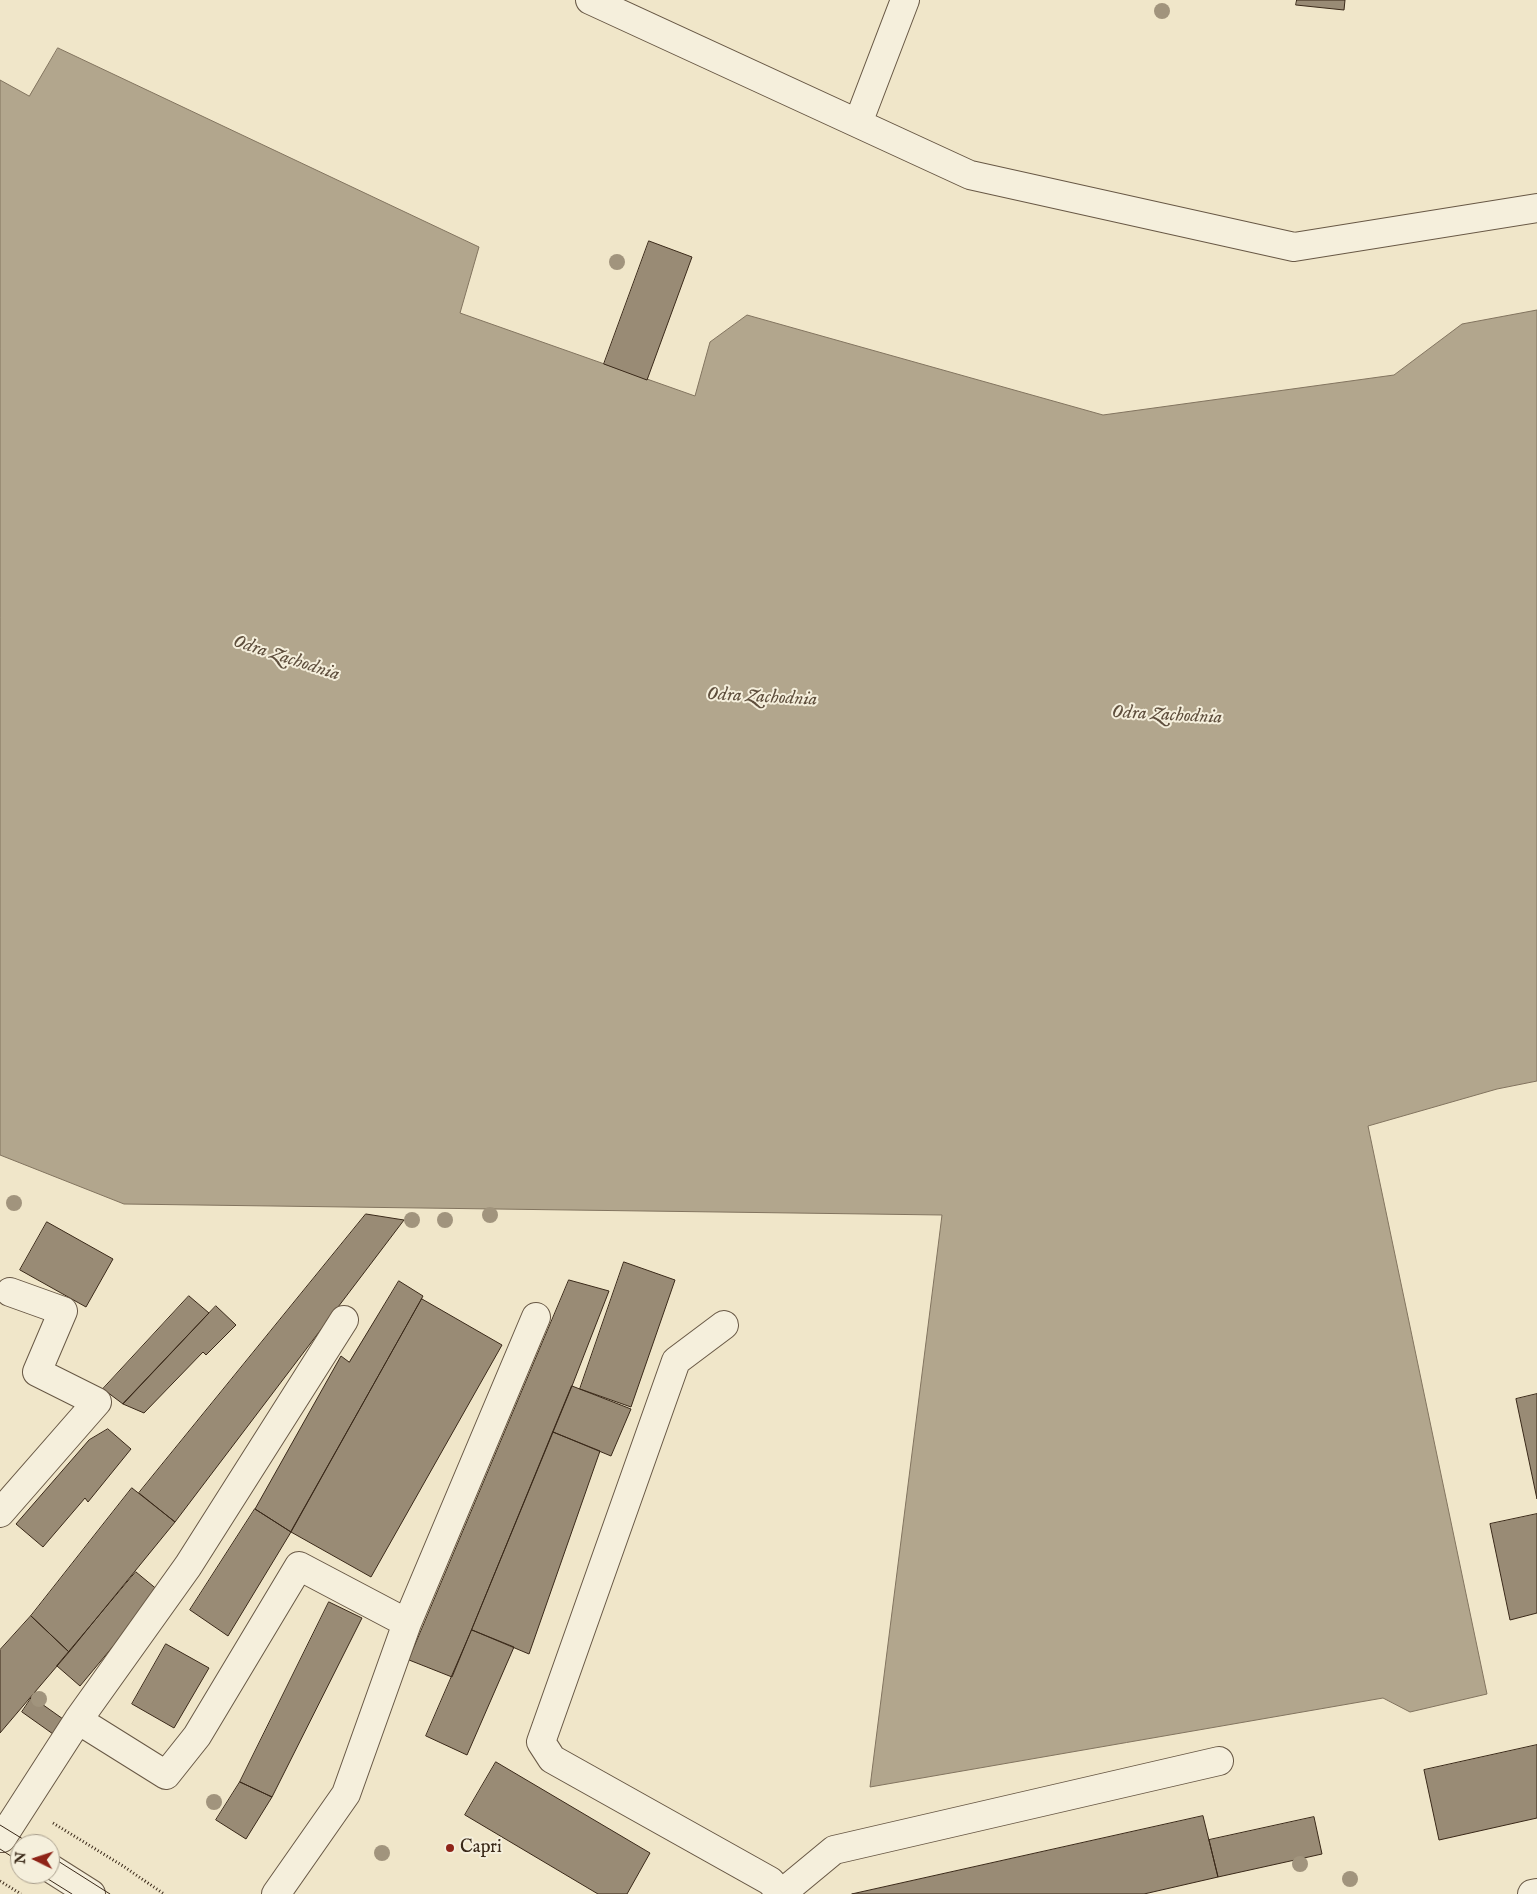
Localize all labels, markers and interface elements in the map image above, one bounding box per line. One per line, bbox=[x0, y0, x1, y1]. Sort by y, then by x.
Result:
water label: Odra Zachodnia bbox=[230, 631, 342, 687]
water label: Odra Zachodnia bbox=[706, 684, 818, 712]
water label: Odra Zachodnia bbox=[1111, 702, 1223, 730]
north arrow bbox=[10, 1834, 60, 1884]
place label: Capri bbox=[460, 1837, 502, 1859]
marker: Capri bbox=[444, 1842, 456, 1854]
text: N bbox=[12, 1851, 30, 1865]

